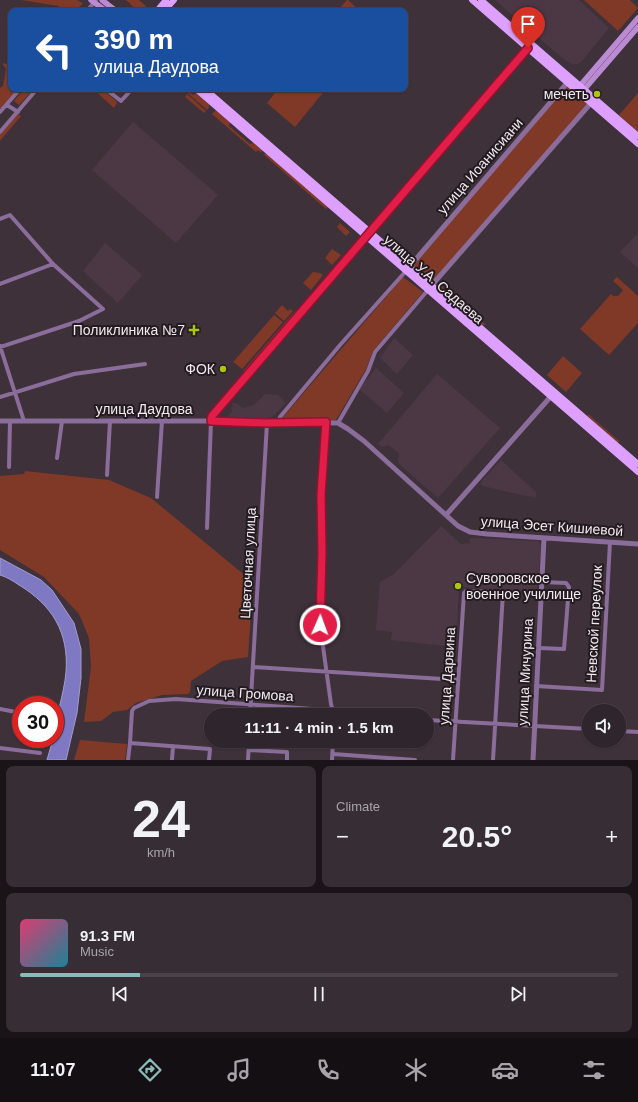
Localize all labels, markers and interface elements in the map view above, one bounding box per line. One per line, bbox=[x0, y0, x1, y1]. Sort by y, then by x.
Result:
pin bbox=[511, 7.0, 545, 48]
icon: arrive bbox=[517, 13, 539, 35]
icon: left bbox=[28, 24, 80, 76]
text: 390 m bbox=[94, 24, 173, 55]
text: улица Даудова bbox=[94, 57, 219, 77]
place label: мечеть bbox=[544, 86, 589, 102]
marker: мечеть bbox=[592, 89, 602, 99]
street label: улица Иоанисиани bbox=[434, 115, 526, 217]
street label: улица У.А. Садаева bbox=[381, 231, 487, 327]
place label: Поликлиника №7 bbox=[73, 322, 185, 338]
marker: Поликлиника №7 bbox=[188, 324, 200, 336]
place label: ФОК bbox=[185, 361, 216, 377]
marker: ФОК bbox=[218, 364, 228, 374]
street label: улица Даудова bbox=[95, 401, 193, 417]
street label: Цветочная улица bbox=[237, 507, 259, 619]
street label: улица Эсет Кишиевой bbox=[480, 513, 624, 539]
street label: Невской переулок bbox=[583, 564, 605, 683]
place label: Суворовское военное училище bbox=[466, 570, 581, 602]
marker: Суворовское военное училище bbox=[453, 581, 463, 591]
position arrow bbox=[299, 604, 341, 646]
street label: улица Мичурина bbox=[514, 618, 536, 726]
street label: улица Дарвина bbox=[436, 626, 458, 726]
street label: улица Громова bbox=[196, 682, 294, 704]
speed limit sign: 30 bbox=[12, 696, 64, 748]
map controls bbox=[582, 704, 626, 748]
button: sound bbox=[582, 704, 626, 748]
text: 11:11 · 4 min · 1.5 km bbox=[244, 719, 394, 736]
text: 24 bbox=[132, 790, 190, 848]
text: Climate bbox=[336, 799, 380, 814]
text: 20.5° bbox=[442, 820, 512, 853]
text: − bbox=[336, 824, 349, 849]
text: + bbox=[605, 824, 618, 849]
text: km/h bbox=[147, 845, 175, 860]
text: 91.3 FM bbox=[80, 927, 135, 944]
text: Music bbox=[80, 944, 114, 959]
icon: previous bbox=[109, 983, 131, 1005]
icon: pause bbox=[308, 983, 330, 1005]
icon: next bbox=[507, 983, 529, 1005]
icon: directions bbox=[136, 1056, 164, 1084]
icon: music bbox=[225, 1056, 253, 1084]
icon: phone bbox=[314, 1056, 342, 1084]
icon: climate bbox=[402, 1056, 430, 1084]
icon: car bbox=[491, 1056, 519, 1084]
icon: filters bbox=[580, 1056, 608, 1084]
text: 11:07 bbox=[30, 1060, 75, 1080]

